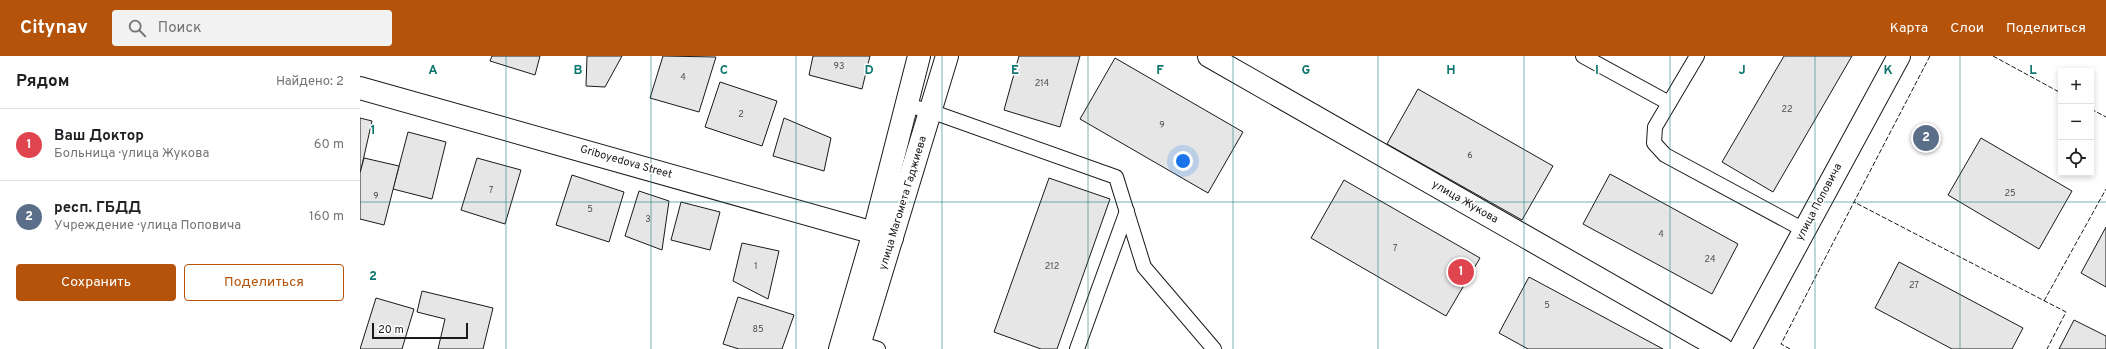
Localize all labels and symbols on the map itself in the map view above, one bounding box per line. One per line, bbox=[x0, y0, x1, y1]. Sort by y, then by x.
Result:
house number: 93 bbox=[834, 61, 844, 72]
text: A bbox=[428, 63, 438, 79]
text: B bbox=[574, 63, 583, 79]
text: C bbox=[720, 63, 728, 79]
text: D bbox=[864, 63, 874, 79]
text: E bbox=[1011, 63, 1019, 79]
text: F bbox=[1156, 63, 1164, 79]
text: G bbox=[1302, 63, 1311, 79]
text: H bbox=[1446, 63, 1456, 79]
text: I bbox=[1595, 63, 1599, 79]
text: J bbox=[1738, 63, 1746, 79]
text: K bbox=[1883, 63, 1893, 79]
text: L bbox=[2029, 63, 2037, 79]
house number: 4 bbox=[680, 72, 686, 83]
house number: 214 bbox=[1035, 78, 1050, 89]
house number: 22 bbox=[1781, 104, 1793, 115]
house number: 2 bbox=[738, 109, 744, 120]
house number: 9 bbox=[1159, 120, 1165, 131]
text: 1 bbox=[370, 123, 376, 139]
pin: 2 bbox=[1913, 123, 1939, 153]
street label: улица Магомета Гаджиева bbox=[876, 134, 930, 272]
street label: Griboyedova Street bbox=[578, 142, 674, 182]
house number: 6 bbox=[1467, 150, 1473, 161]
your location bbox=[1173, 151, 1193, 171]
street label: улица Поповича bbox=[1793, 161, 1845, 243]
street label: улица Жукова bbox=[1429, 177, 1501, 227]
house number: 7 bbox=[489, 185, 494, 196]
house number: 25 bbox=[2004, 188, 2016, 199]
house number: 9 bbox=[373, 191, 379, 202]
house number: 5 bbox=[587, 204, 593, 215]
house number: 3 bbox=[645, 214, 651, 225]
house number: 4 bbox=[1658, 229, 1664, 240]
house number: 7 bbox=[1393, 243, 1398, 254]
house number: 24 bbox=[1704, 254, 1716, 265]
pin: 1 bbox=[1448, 257, 1474, 287]
house number: 1 bbox=[754, 261, 758, 272]
house number: 212 bbox=[1045, 261, 1059, 272]
text: 2 bbox=[369, 269, 377, 285]
house number: 27 bbox=[1909, 280, 1919, 291]
house number: 5 bbox=[1544, 300, 1550, 311]
scale bar bbox=[372, 321, 468, 340]
house number: 85 bbox=[752, 324, 764, 335]

